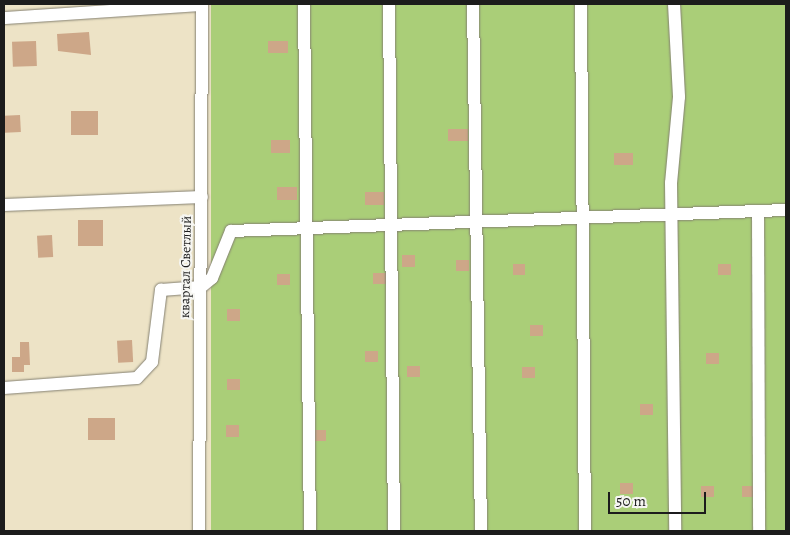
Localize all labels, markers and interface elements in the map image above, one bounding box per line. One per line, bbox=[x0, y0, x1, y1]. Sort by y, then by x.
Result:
street label: квартал Светлый bbox=[177, 216, 195, 318]
scale bar bbox=[610, 482, 708, 514]
text: 50 m bbox=[616, 491, 646, 511]

